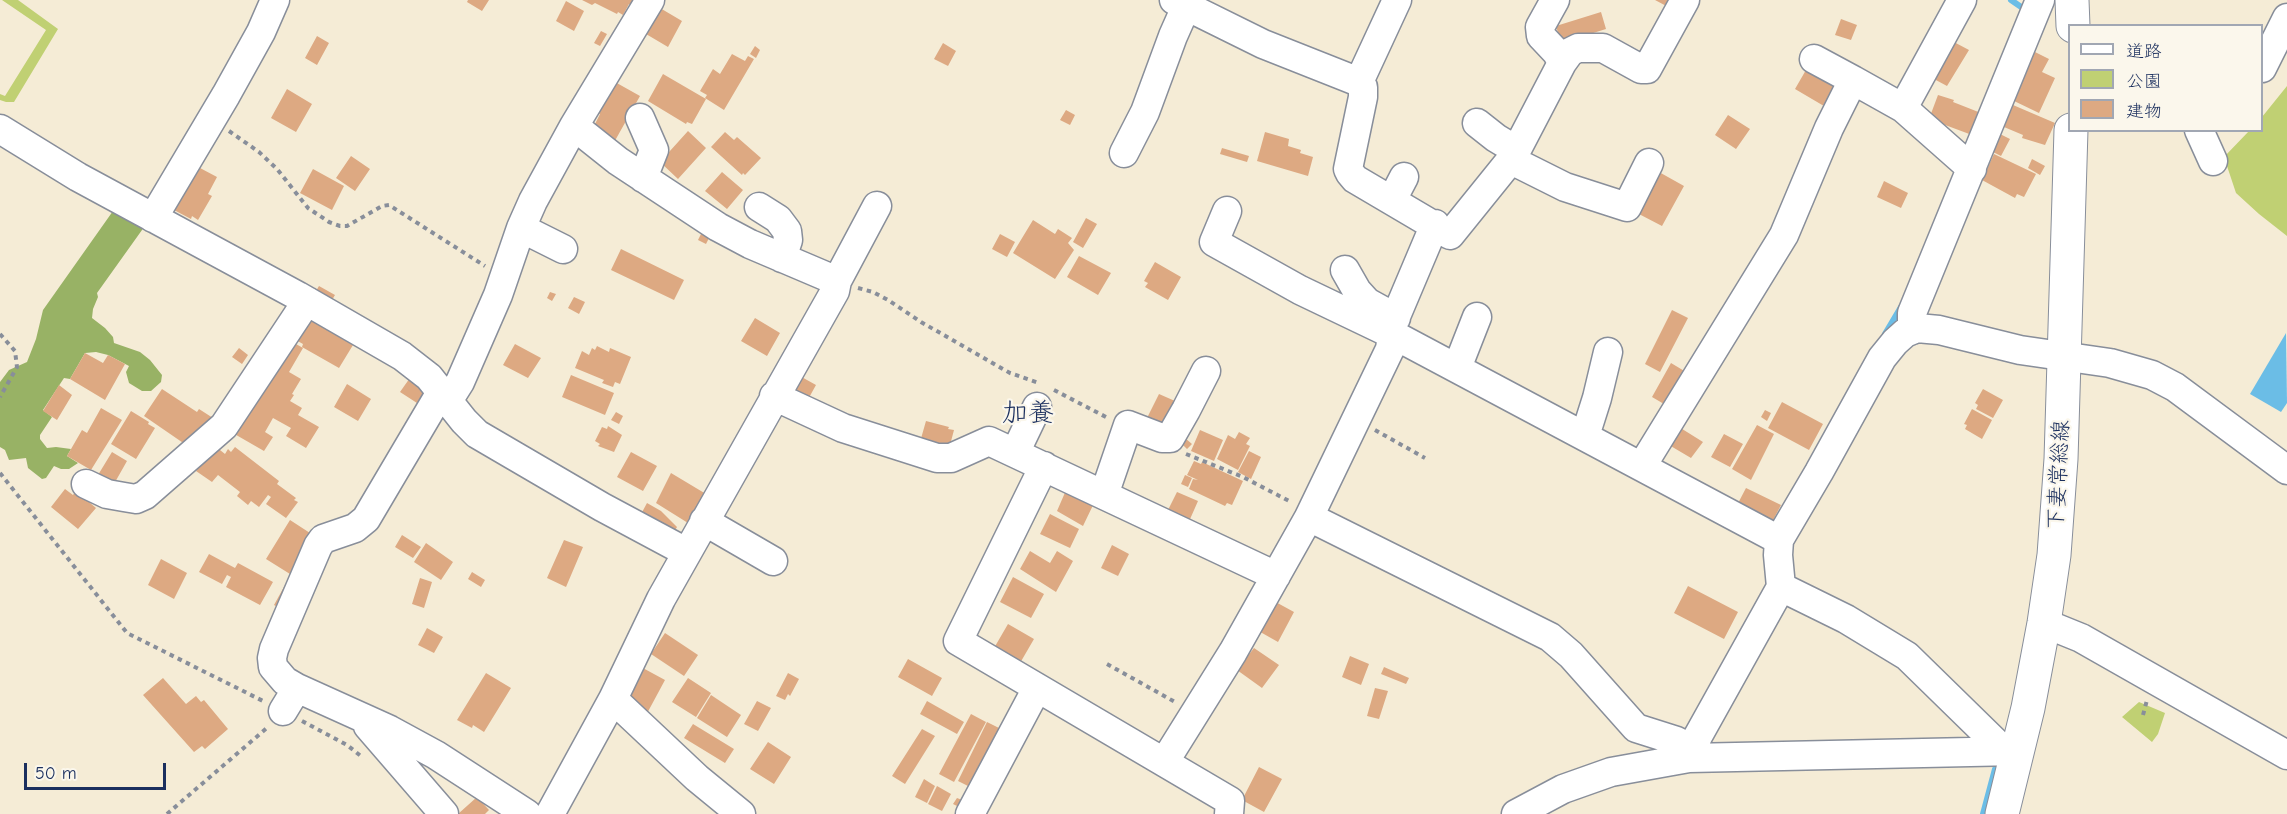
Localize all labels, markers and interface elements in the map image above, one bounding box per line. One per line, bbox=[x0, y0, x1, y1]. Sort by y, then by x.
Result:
legend bbox=[2068, 24, 2263, 132]
text: 道路 bbox=[2126, 41, 2162, 62]
text: 公園 bbox=[2126, 71, 2162, 92]
text: 建物 bbox=[2126, 101, 2162, 122]
district label: 加養 bbox=[1002, 398, 1054, 430]
street label: 下妻常総線 bbox=[2043, 419, 2075, 531]
scale bar bbox=[27, 751, 170, 789]
text: 50 m bbox=[35, 763, 77, 784]

